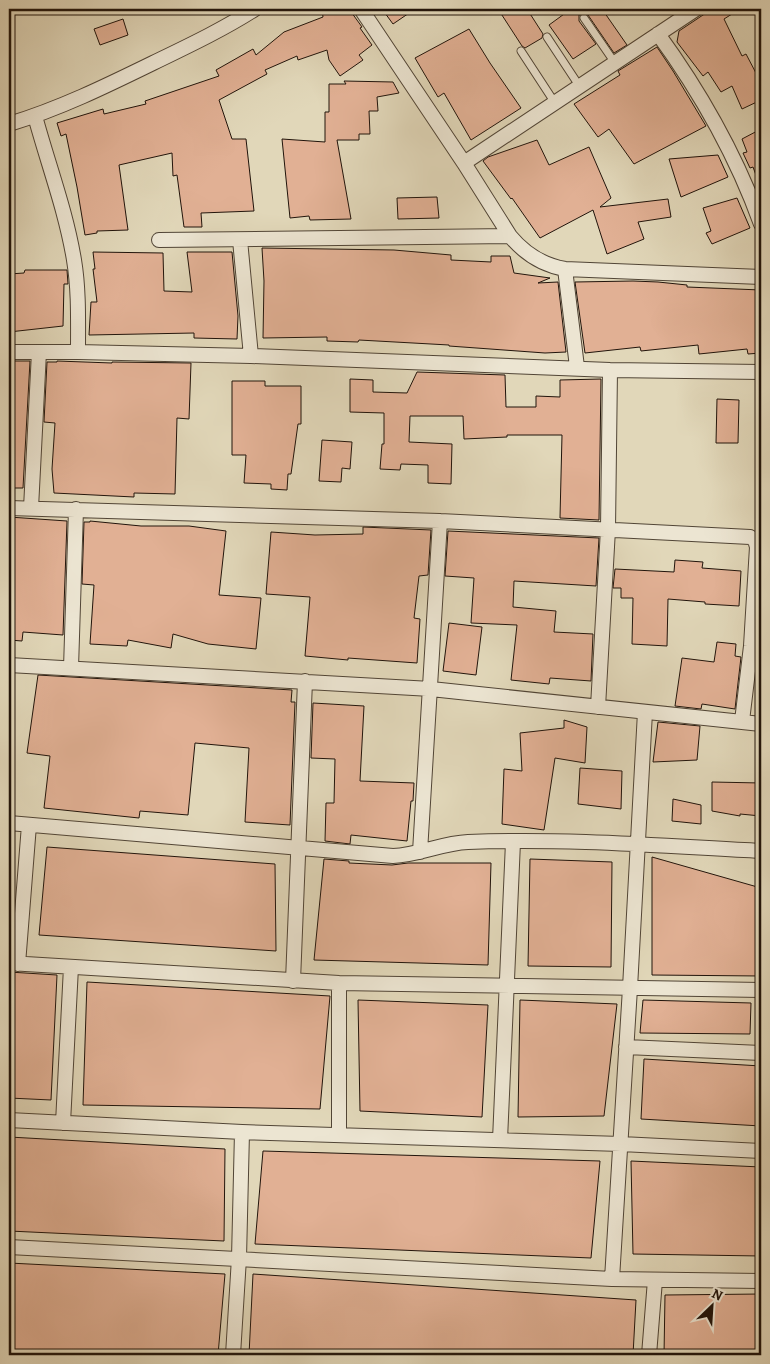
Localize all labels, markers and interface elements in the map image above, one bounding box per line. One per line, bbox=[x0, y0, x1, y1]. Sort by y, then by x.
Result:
north arrow bbox=[688, 1282, 738, 1332]
text: N bbox=[709, 1284, 726, 1305]

